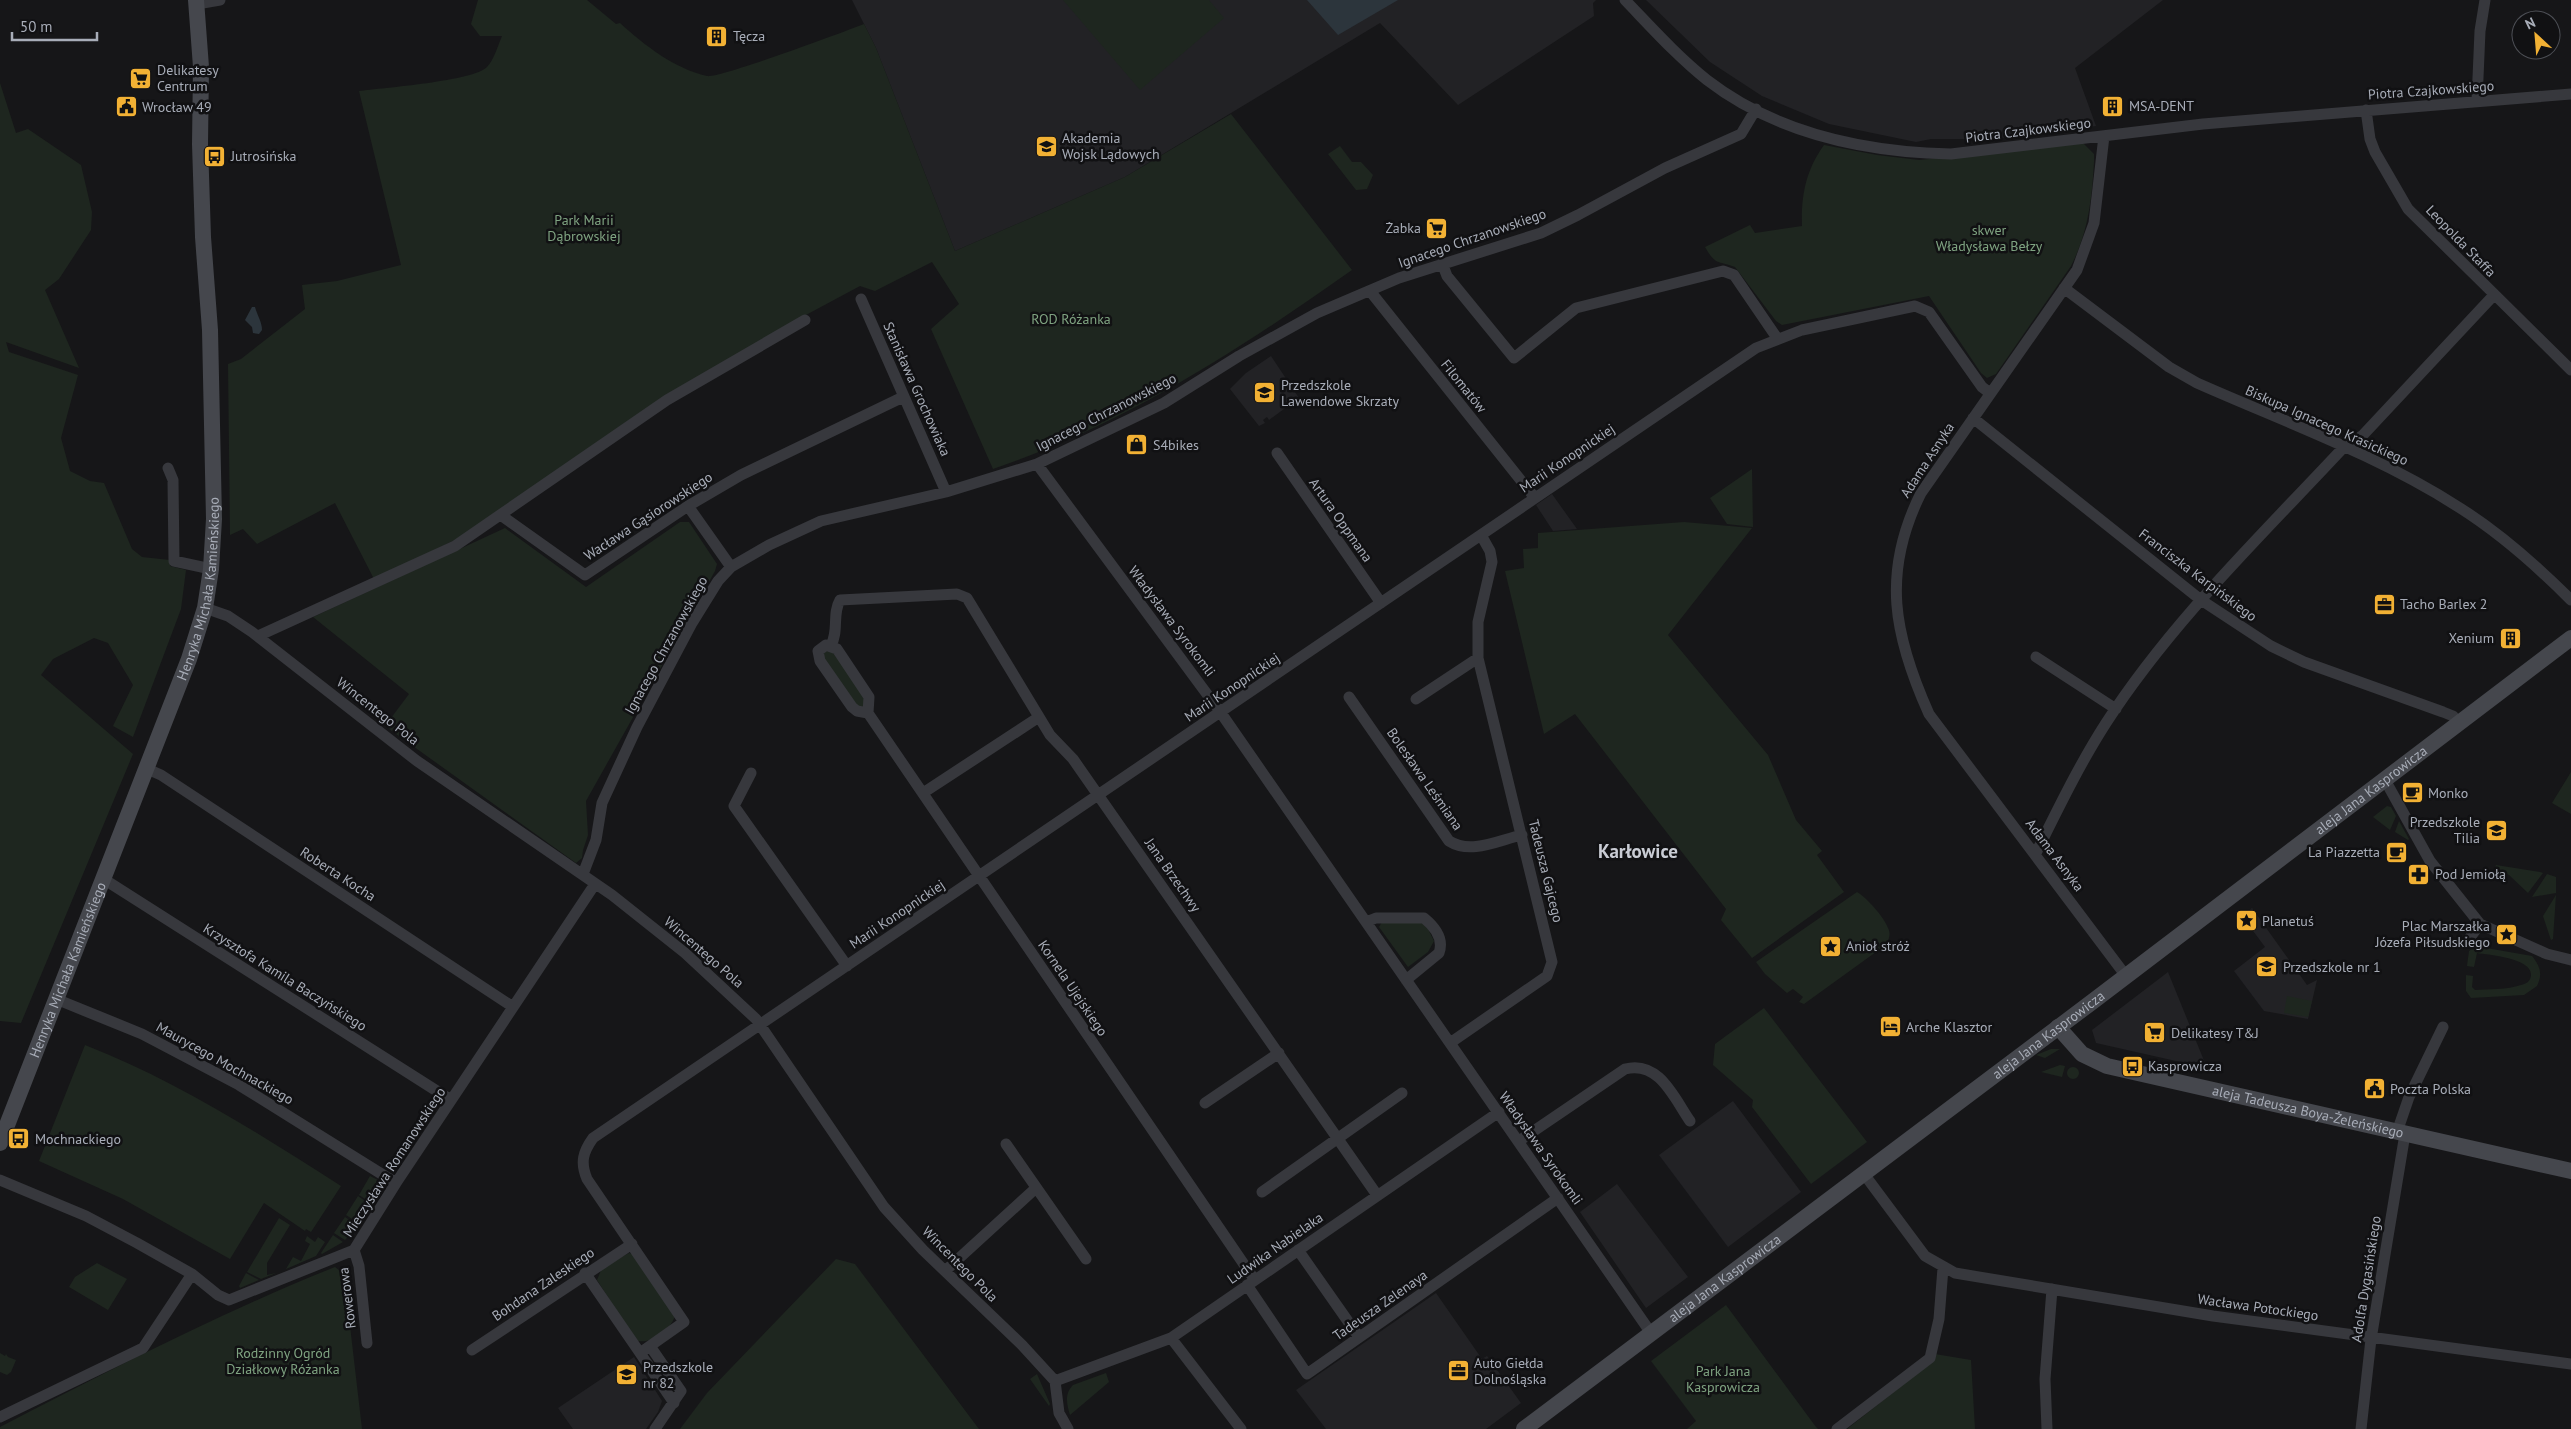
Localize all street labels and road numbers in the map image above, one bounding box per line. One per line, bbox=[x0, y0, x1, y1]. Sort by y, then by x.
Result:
street label: Piotra Czajkowskiego bbox=[2367, 77, 2495, 103]
street label: Piotra Czajkowskiego bbox=[1964, 113, 2092, 147]
street label: Leopolda Staffa bbox=[2422, 201, 2500, 281]
street label: Ignacego Chrzanowskiego bbox=[1396, 204, 1548, 272]
street label: Stanisława Grochowiaka bbox=[879, 319, 955, 459]
street label: Filomatów bbox=[1437, 356, 1491, 417]
street label: Ignacego Chrzanowskiego bbox=[1033, 369, 1179, 455]
street label: Biskupa Ignacego Krasickiego bbox=[2243, 381, 2411, 469]
street label: Marii Konopnickiej bbox=[1516, 419, 1618, 497]
street label: Adama Asnyka bbox=[1896, 419, 1958, 501]
street label: Wacława Gąsiorowskiego bbox=[580, 468, 716, 564]
street label: Artura Oppmana bbox=[1305, 474, 1377, 566]
street label: Henryka Michała Kamieńskiego bbox=[173, 497, 223, 683]
street label: Franciszka Karpińskiego bbox=[2135, 525, 2261, 625]
street label: Władysława Syrokomli bbox=[1124, 562, 1220, 680]
street label: Ignacego Chrzanowskiego bbox=[621, 573, 711, 717]
street label: Marii Konopnickiej bbox=[1181, 648, 1283, 726]
street label: Wincentego Pola bbox=[333, 673, 423, 749]
street label: Bolesława Leśmiana bbox=[1383, 724, 1467, 834]
street label: aleja Jana Kasprowicza bbox=[2311, 742, 2431, 838]
street label: Adama Asnyka bbox=[2022, 815, 2088, 895]
street label: Tadeusza Gajcego bbox=[1525, 818, 1567, 924]
street label: Jana Brzechwy bbox=[1140, 834, 1205, 916]
street label: Roberta Kocha bbox=[297, 843, 379, 905]
street label: Marii Konopnickiej bbox=[846, 875, 948, 953]
street label: Henryka Michała Kamieńskiego bbox=[25, 879, 110, 1060]
street label: Wincentego Pola bbox=[660, 912, 748, 992]
street label: Krzysztofa Kamila Baczyńskiego bbox=[200, 919, 370, 1035]
street label: Kornela Ujejskiego bbox=[1034, 937, 1112, 1039]
street label: aleja Jana Kasprowicza bbox=[1989, 987, 2108, 1083]
street label: Maurycego Mochnackiego bbox=[153, 1018, 297, 1108]
street label: aleja Tadeusza Boya-Żeleńskiego bbox=[2211, 1081, 2406, 1142]
street label: Mieczysława Romanowskiego bbox=[339, 1083, 449, 1241]
street label: Władysława Syrokomli bbox=[1495, 1088, 1587, 1208]
street label: Ludwika Nabielaka bbox=[1224, 1208, 1326, 1288]
street label: Adolfa Dygasińskiego bbox=[2347, 1214, 2385, 1344]
street label: Wincentego Pola bbox=[918, 1222, 1002, 1306]
street label: aleja Jana Kasprowicza bbox=[1665, 1230, 1784, 1326]
street label: Bohdana Zaleskiego bbox=[488, 1243, 598, 1325]
street label: Rowerowa bbox=[334, 1266, 360, 1330]
street label: Tadeusza Zelenaya bbox=[1329, 1266, 1431, 1344]
street label: Wacława Potockiego bbox=[2196, 1290, 2320, 1324]

